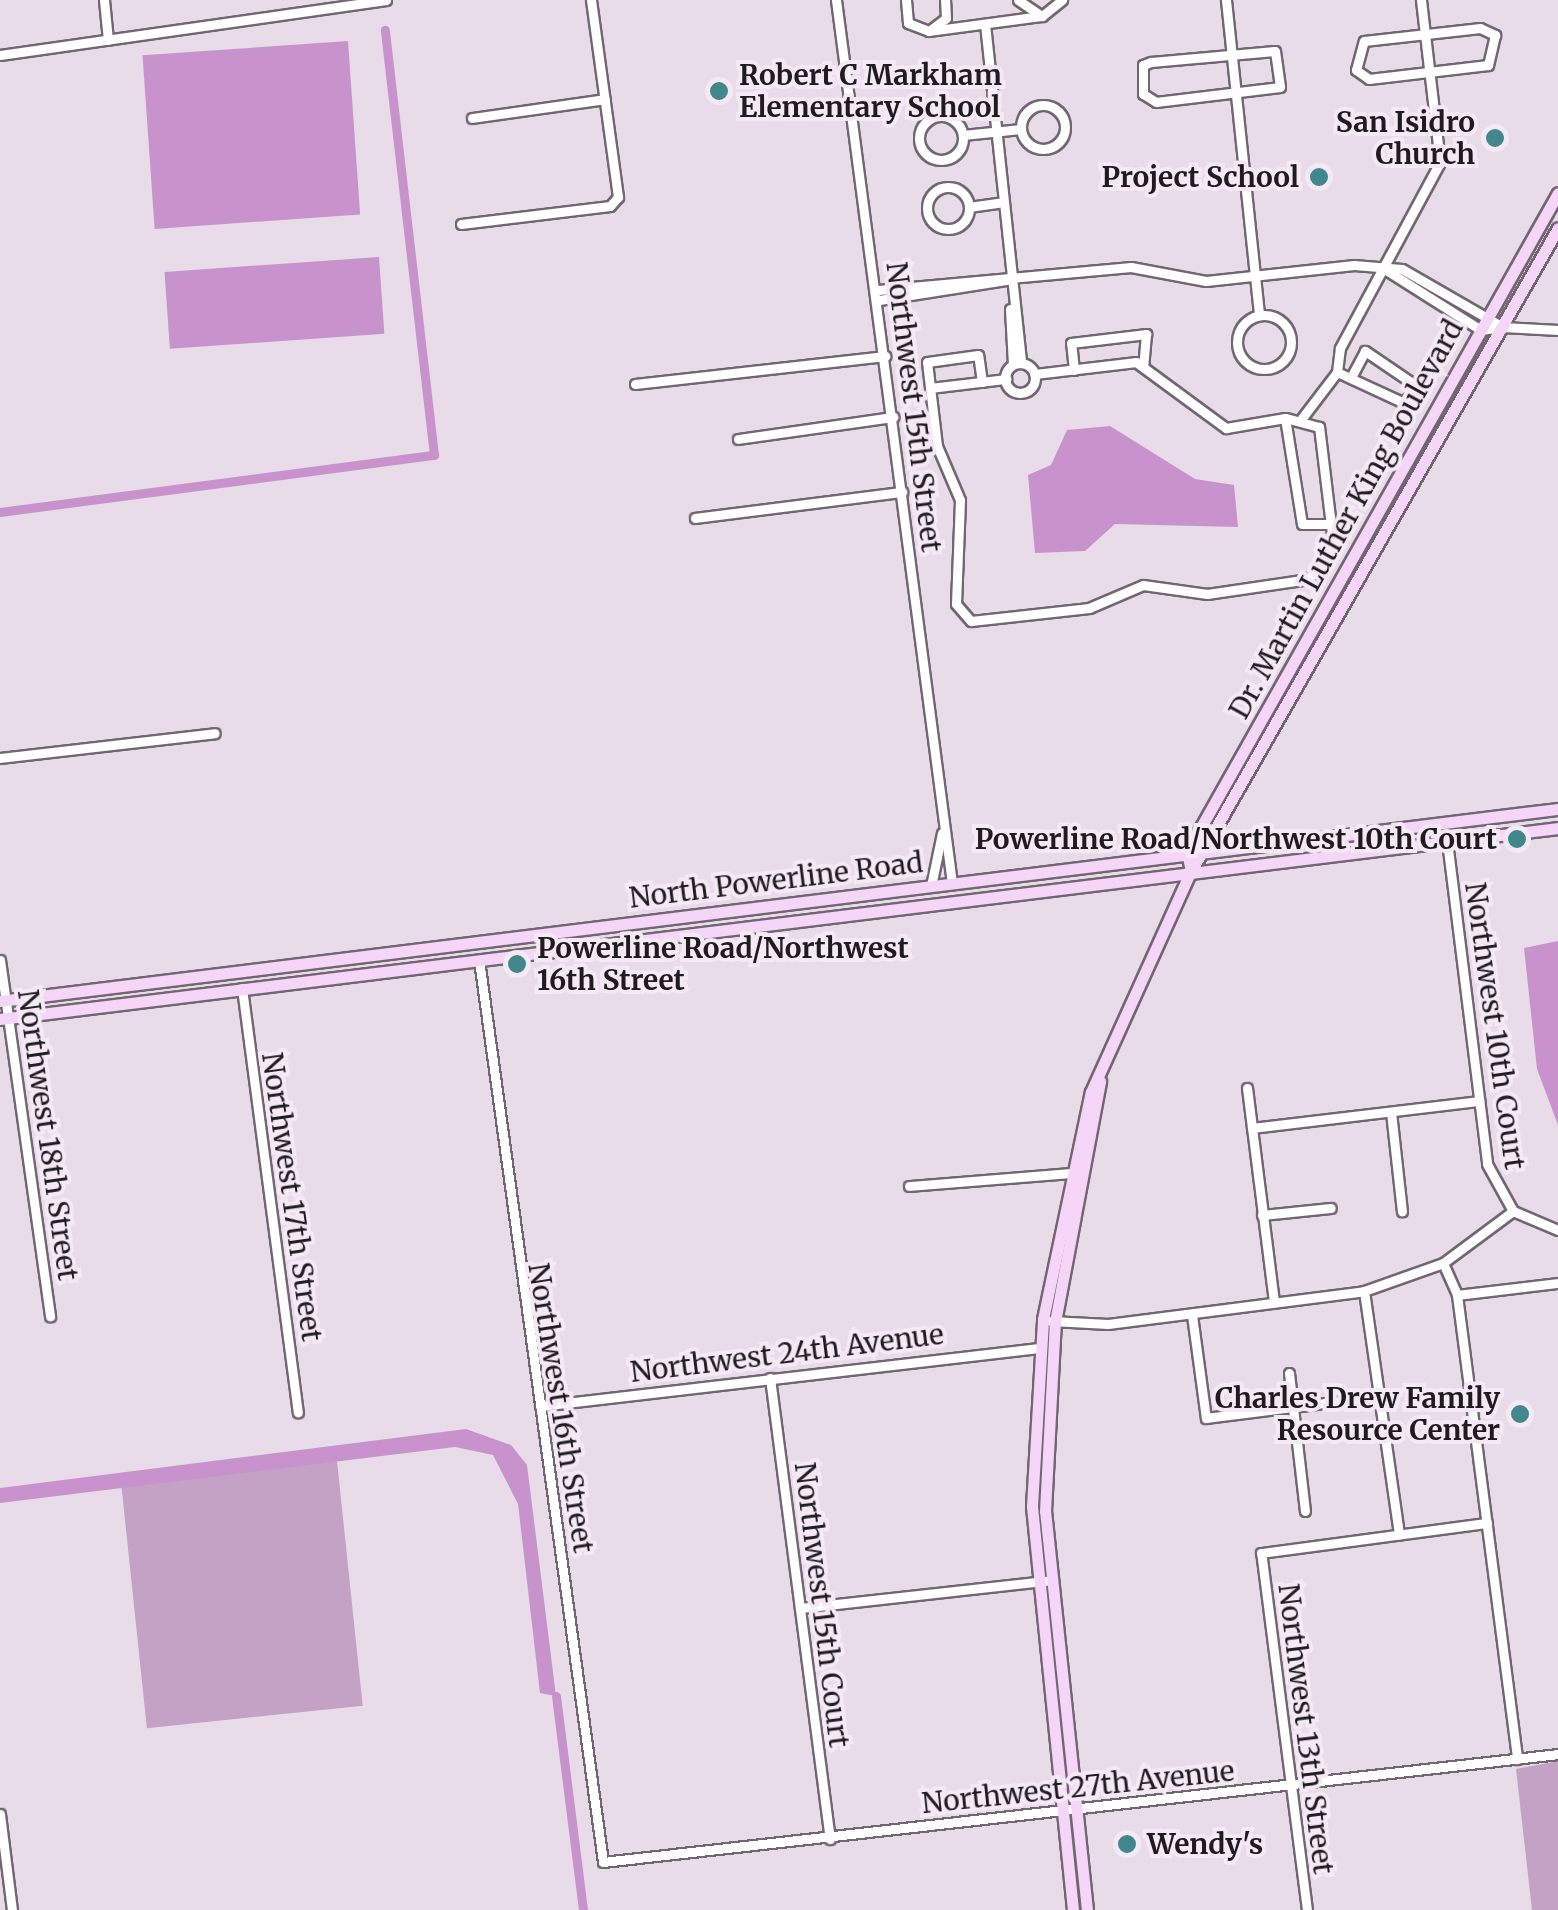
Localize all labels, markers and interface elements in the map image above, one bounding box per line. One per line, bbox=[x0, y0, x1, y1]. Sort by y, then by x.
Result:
place label: Robert C Markham Elementary School bbox=[739, 58, 1002, 124]
marker: Robert C Markham Elementary School bbox=[708, 80, 730, 102]
place label: San Isidro Church bbox=[1336, 105, 1475, 171]
marker: San Isidro Church bbox=[1484, 127, 1506, 149]
place label: Project School bbox=[1102, 160, 1299, 194]
marker: Project School bbox=[1308, 166, 1330, 188]
street label: Northwest 15th Street bbox=[880, 260, 948, 554]
street label: Dr. Martin Luther King Boulevard bbox=[1222, 314, 1470, 724]
place label: Powerline Road/Northwest 10th Court bbox=[975, 822, 1497, 856]
marker: Powerline Road/Northwest 10th Court bbox=[1506, 828, 1528, 850]
street label: North Powerline Road bbox=[627, 845, 925, 915]
street label: Northwest 10th Court bbox=[1458, 880, 1532, 1172]
place label: Powerline Road/Northwest 16th Street bbox=[537, 931, 909, 997]
marker: Powerline Road/Northwest 16th Street bbox=[506, 953, 528, 975]
street label: Northwest 18th Street bbox=[11, 988, 85, 1282]
street label: Northwest 17th Street bbox=[255, 1050, 329, 1344]
street label: Northwest 16th Street bbox=[521, 1261, 601, 1555]
street label: Northwest 24th Avenue bbox=[628, 1317, 946, 1389]
place label: Charles Drew Family Resource Center bbox=[1215, 1381, 1500, 1447]
marker: Charles Drew Family Resource Center bbox=[1509, 1403, 1531, 1425]
street label: Northwest 15th Court bbox=[788, 1461, 856, 1749]
street label: Northwest 13th Street bbox=[1272, 1582, 1340, 1876]
street label: Northwest 27th Avenue bbox=[920, 1754, 1236, 1820]
place label: Wendy's bbox=[1147, 1827, 1263, 1861]
marker: Wendy's bbox=[1116, 1833, 1138, 1855]

